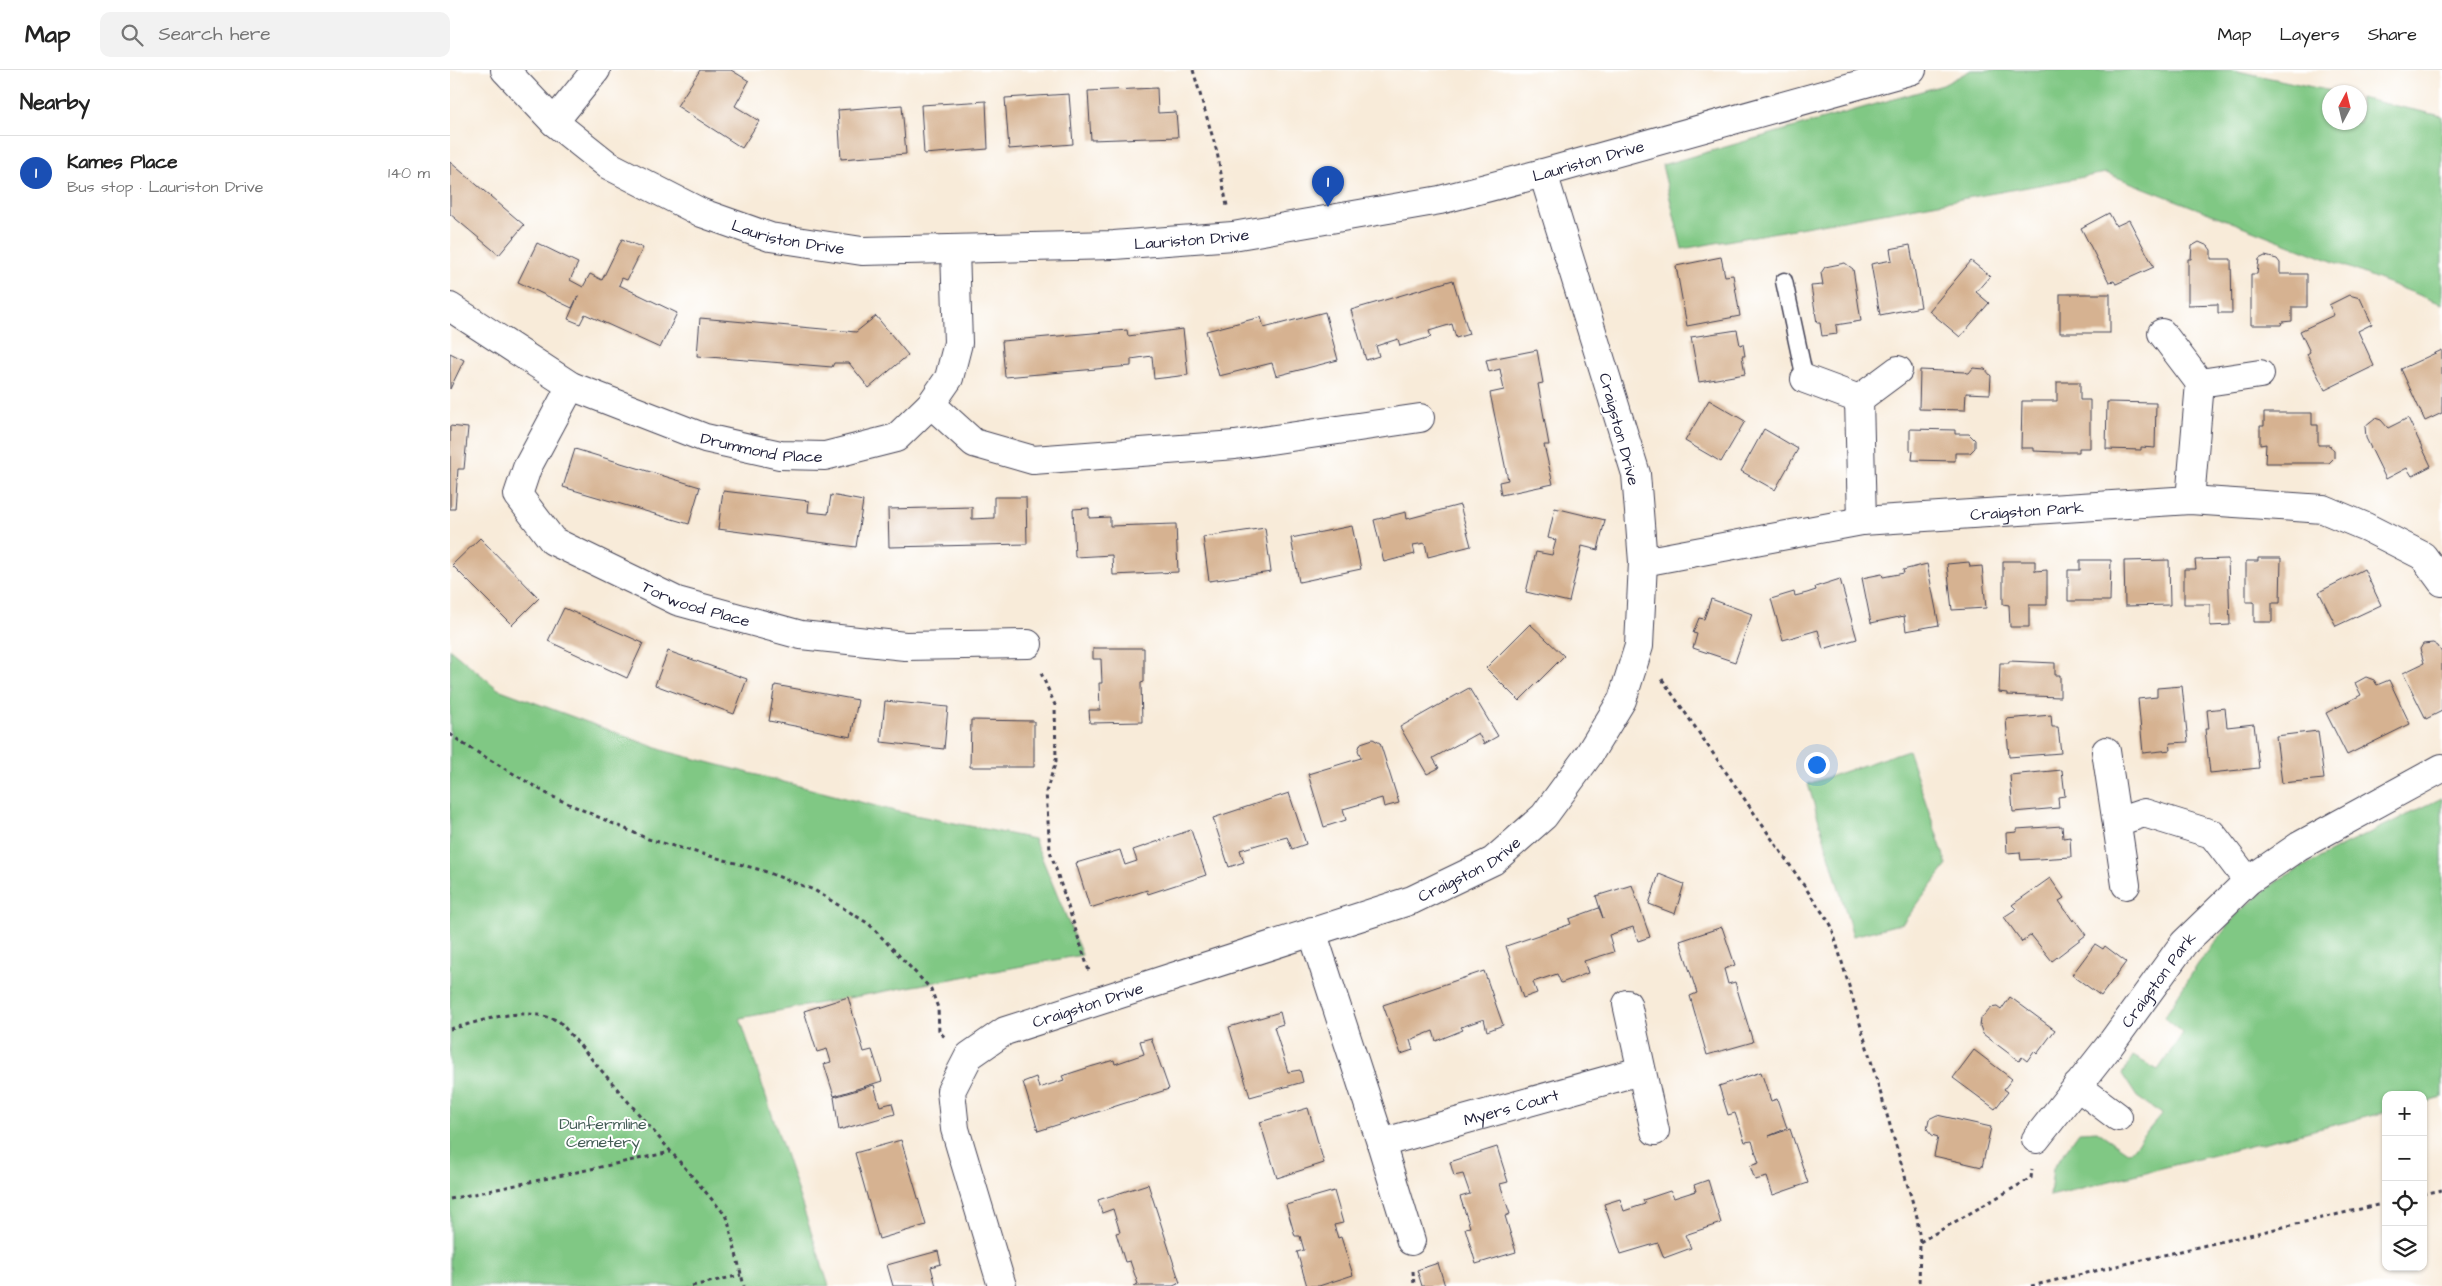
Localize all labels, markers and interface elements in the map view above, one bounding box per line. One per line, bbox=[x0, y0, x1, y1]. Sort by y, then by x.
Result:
search box bbox=[100, 12, 450, 57]
text: Map bbox=[25, 18, 70, 52]
icon: search bbox=[118, 21, 146, 49]
text: Search here bbox=[158, 21, 271, 48]
text: Map bbox=[2217, 22, 2251, 47]
text: Layers bbox=[2279, 22, 2340, 47]
text: Share bbox=[2368, 22, 2417, 47]
north arrow bbox=[2322, 85, 2367, 130]
text: Nearby bbox=[20, 88, 90, 117]
street label: Lauriston Drive bbox=[1530, 135, 1647, 187]
text: Kames Place bbox=[67, 149, 177, 176]
text: 1 bbox=[35, 162, 37, 184]
text: 140 m bbox=[388, 162, 430, 184]
pin: 1 bbox=[1312, 166, 1344, 207]
text: Bus stop · Lauriston Drive bbox=[67, 176, 263, 198]
street label: Lauriston Drive bbox=[729, 214, 846, 260]
street label: Lauriston Drive bbox=[1133, 223, 1251, 255]
street label: Craigston Drive bbox=[1593, 371, 1645, 488]
street label: Drummond Place bbox=[698, 427, 823, 468]
street label: Craigston Park bbox=[1969, 497, 2085, 526]
street label: Torwood Place bbox=[638, 576, 753, 633]
your location bbox=[1804, 752, 1830, 778]
street label: Craigston Drive bbox=[1414, 831, 1526, 908]
street label: Craigston Park bbox=[2116, 927, 2201, 1032]
street label: Craigston Drive bbox=[1030, 977, 1147, 1034]
street label: Myers Court bbox=[1461, 1084, 1562, 1131]
map controls bbox=[2382, 1091, 2427, 1271]
button: + bbox=[2382, 1091, 2427, 1136]
park label: Dunfermline Cemetery bbox=[559, 1113, 647, 1154]
button: − bbox=[2382, 1136, 2427, 1181]
button: locate bbox=[2382, 1181, 2427, 1226]
button: layers bbox=[2382, 1226, 2427, 1271]

